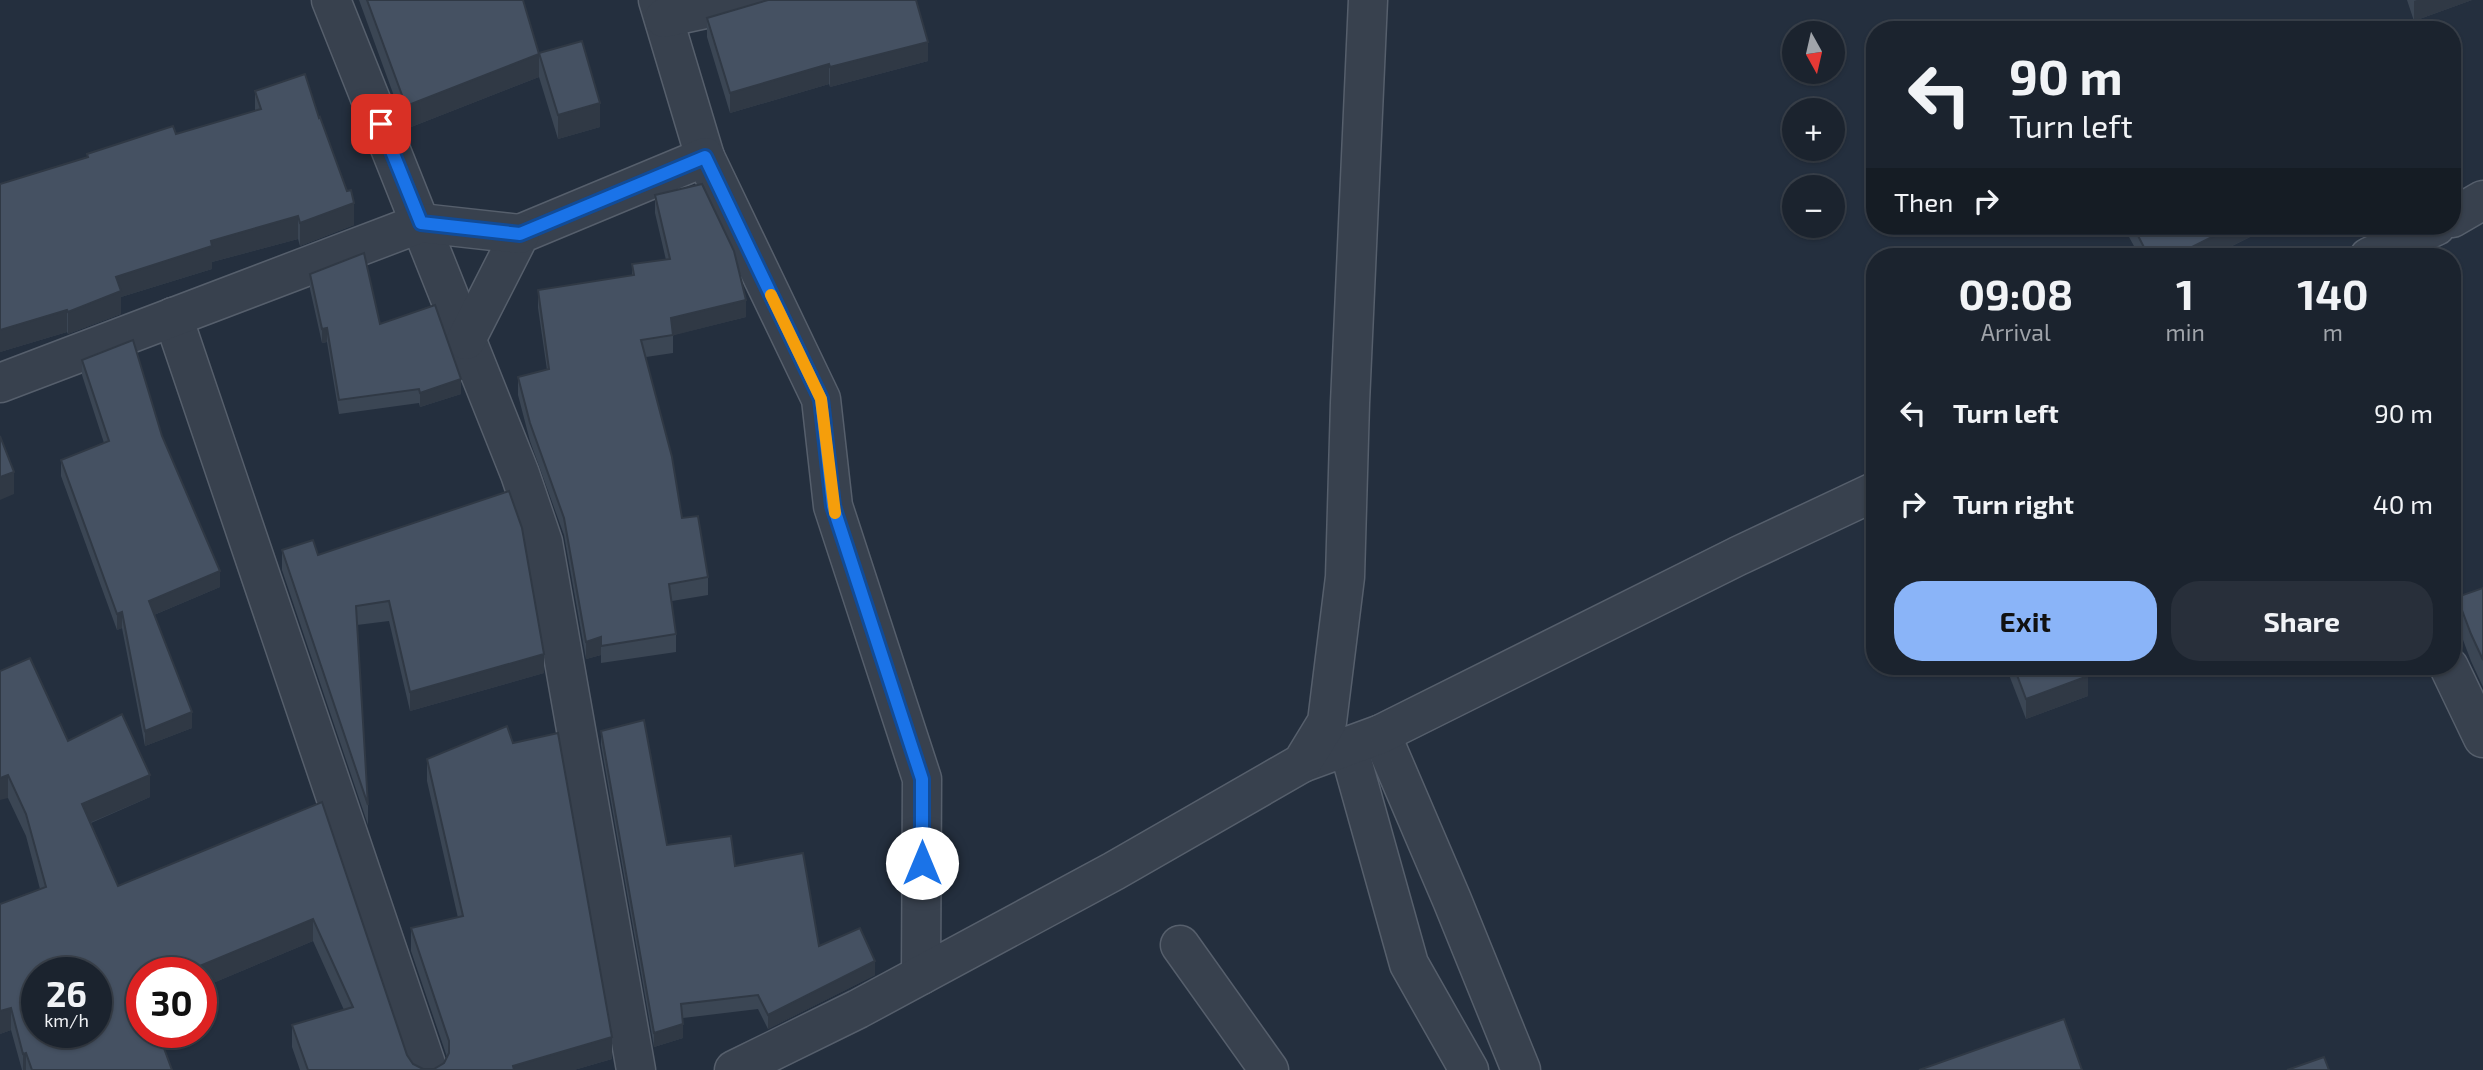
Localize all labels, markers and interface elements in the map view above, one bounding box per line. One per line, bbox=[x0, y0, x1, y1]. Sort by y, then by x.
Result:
north arrow bbox=[1782, 21, 1844, 84]
map controls bbox=[1782, 21, 1845, 238]
text: 90 m bbox=[2009, 46, 2123, 105]
icon: left bbox=[1894, 49, 1985, 140]
pin bbox=[351, 94, 411, 154]
button: + bbox=[1782, 98, 1845, 161]
icon: arrive bbox=[362, 105, 400, 143]
text: Turn left bbox=[2009, 106, 2133, 144]
button: − bbox=[1782, 175, 1845, 238]
icon: right bbox=[1967, 182, 2005, 220]
text: Then bbox=[1894, 186, 1953, 217]
text: 09:08 bbox=[1958, 268, 2073, 318]
text: 1 bbox=[2176, 268, 2194, 318]
text: 140 bbox=[2297, 268, 2369, 318]
text: Arrival bbox=[1981, 318, 2051, 346]
text: min bbox=[2166, 318, 2205, 346]
text: m bbox=[2323, 318, 2343, 346]
icon: left bbox=[1894, 394, 1932, 432]
text: Turn left bbox=[1953, 397, 2059, 428]
text: 90 m bbox=[2374, 397, 2433, 428]
icon: right bbox=[1894, 485, 1932, 523]
text: Turn right bbox=[1953, 488, 2074, 519]
text: 40 m bbox=[2373, 488, 2433, 519]
button: Exit bbox=[1894, 581, 2157, 661]
button: Share bbox=[2171, 581, 2433, 661]
position arrow bbox=[885, 826, 959, 900]
speed limit sign: 30 bbox=[126, 957, 217, 1048]
text: 26 bbox=[46, 972, 87, 1014]
text: km/h bbox=[44, 1009, 89, 1031]

